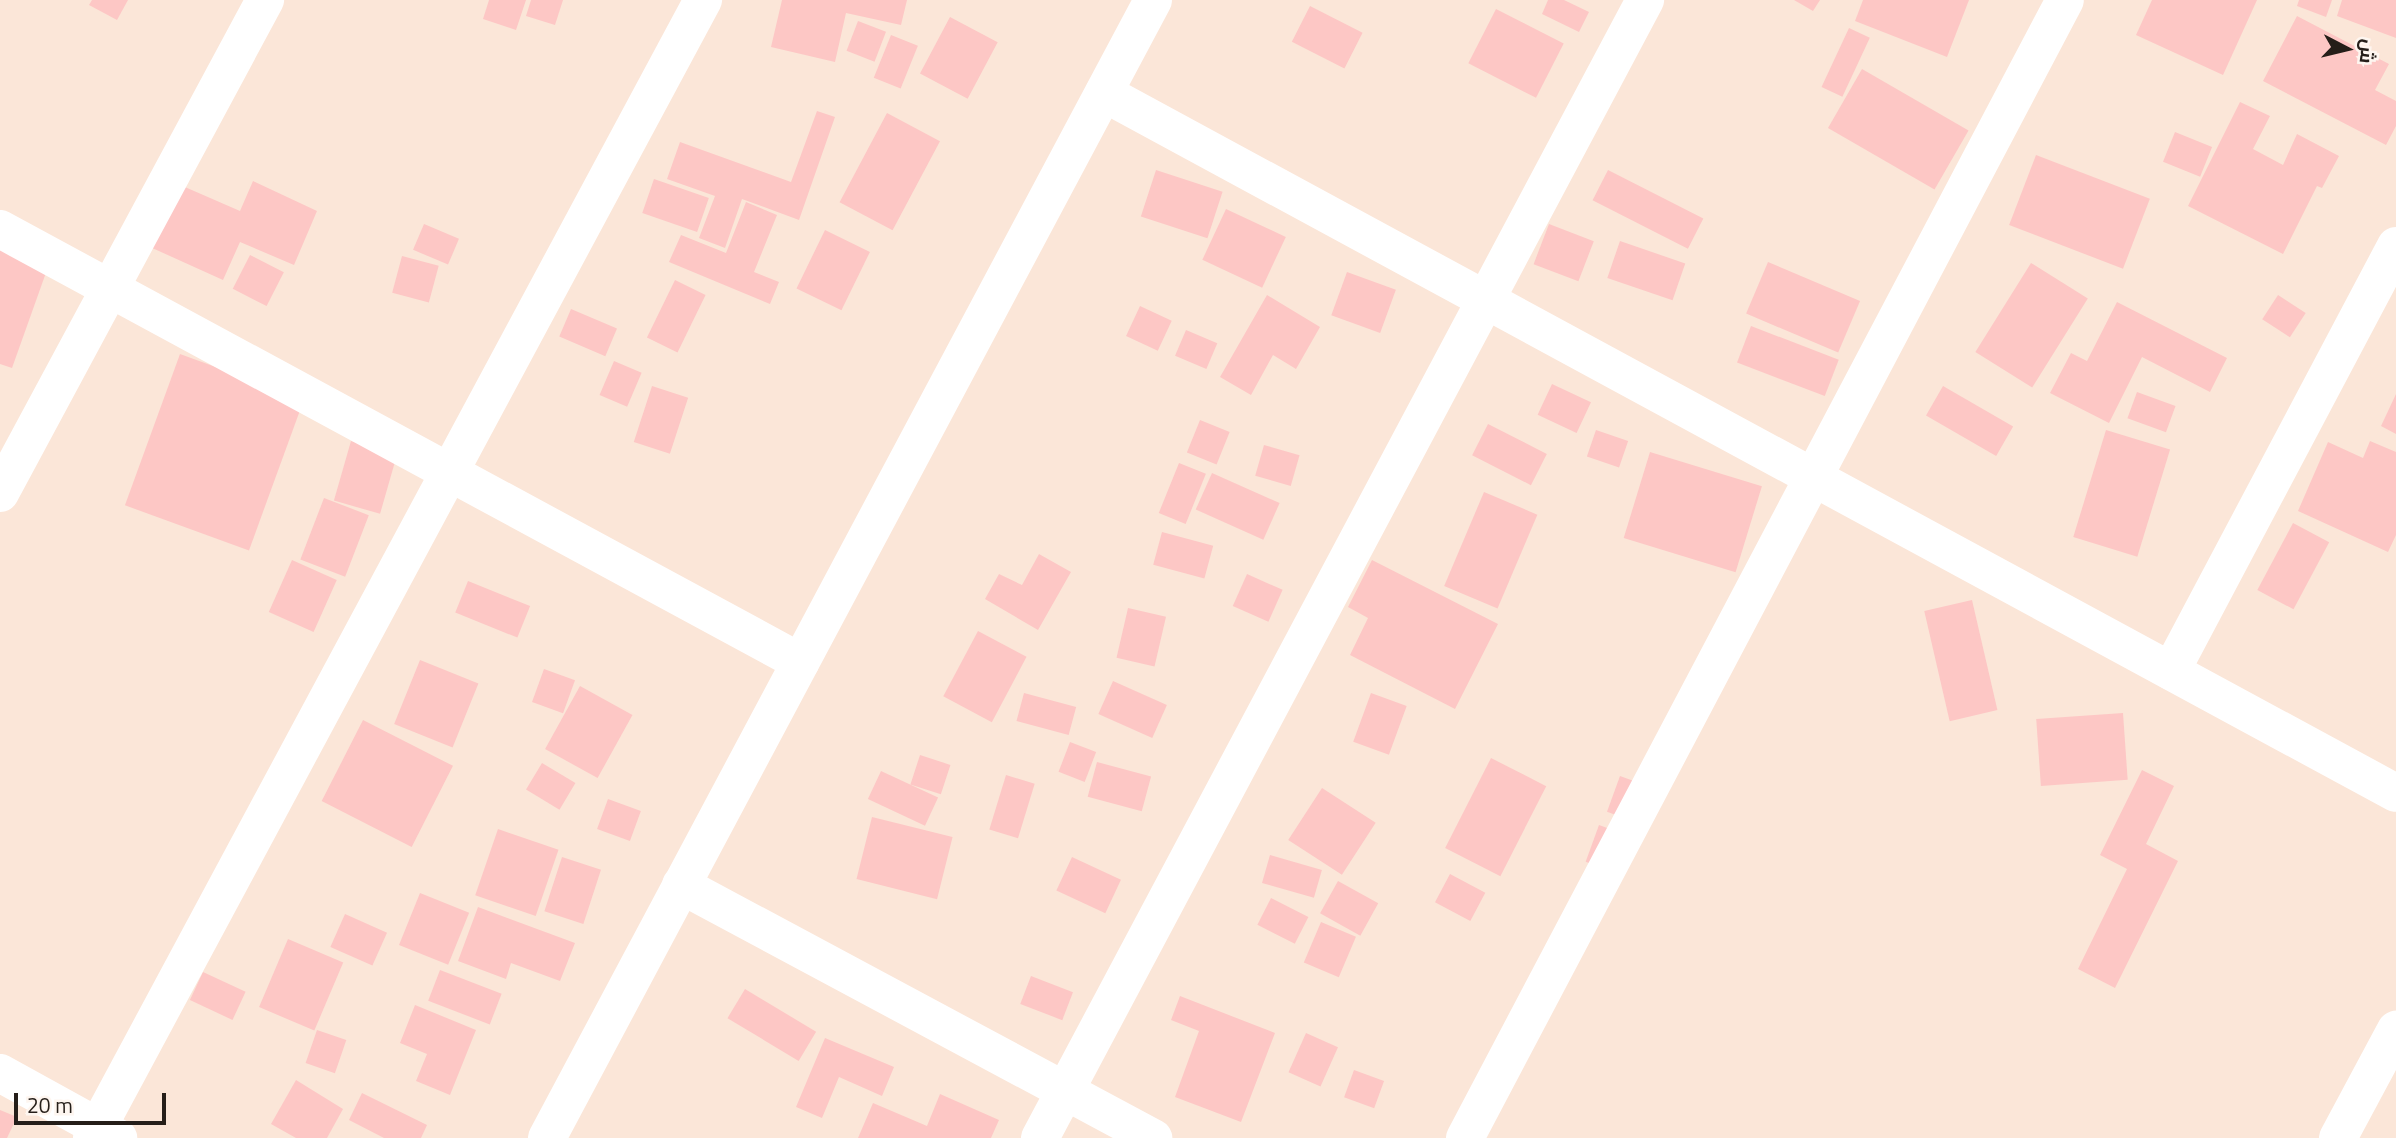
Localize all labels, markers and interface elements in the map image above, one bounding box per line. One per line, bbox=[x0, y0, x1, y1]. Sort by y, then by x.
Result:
north arrow bbox=[2312, 14, 2382, 84]
text: ش bbox=[2352, 38, 2384, 65]
scale bar bbox=[18, 1078, 170, 1122]
text: 20 m bbox=[27, 1089, 73, 1121]

